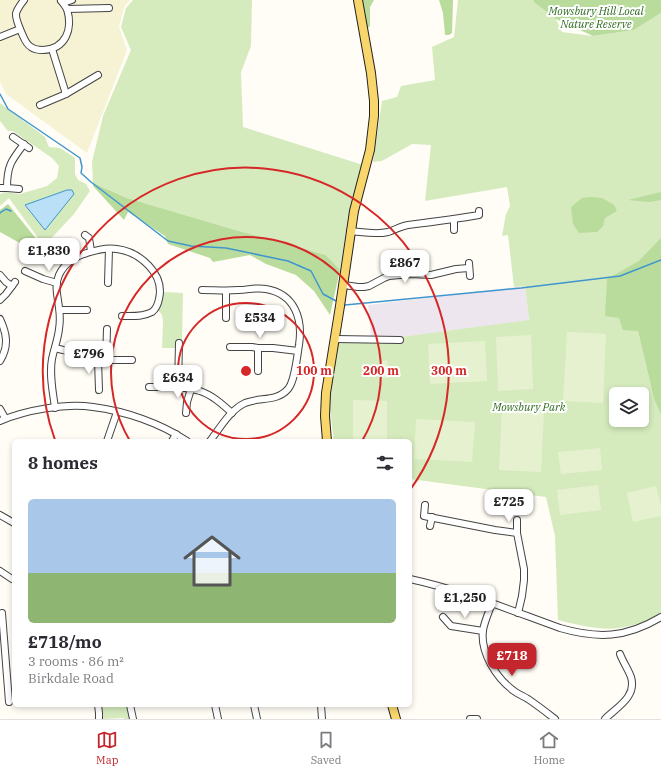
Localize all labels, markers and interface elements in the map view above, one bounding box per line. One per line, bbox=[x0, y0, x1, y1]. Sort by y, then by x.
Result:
park label: Mowsbury Hill Local Nature Reserve bbox=[548, 4, 644, 31]
pin: £1,830 bbox=[16, 238, 82, 272]
text: £1,830 bbox=[28, 242, 70, 259]
pin: £867 bbox=[381, 250, 429, 284]
text: £867 bbox=[389, 254, 421, 271]
pin: £534 bbox=[236, 305, 284, 339]
text: £534 bbox=[244, 309, 276, 326]
pin: £796 bbox=[65, 341, 113, 375]
text: £796 bbox=[73, 345, 105, 362]
text: 100 m bbox=[296, 363, 332, 378]
text: 200 m bbox=[363, 363, 399, 378]
text: 300 m bbox=[431, 363, 467, 378]
centre of rings bbox=[239, 364, 253, 378]
pin: £634 bbox=[154, 365, 202, 399]
text: £634 bbox=[162, 369, 194, 386]
map controls bbox=[609, 387, 649, 427]
button: layers bbox=[609, 387, 649, 427]
park label: Mowsbury Park bbox=[491, 400, 566, 414]
text: 8 homes bbox=[28, 452, 98, 474]
icon: filters bbox=[374, 452, 396, 474]
pin: £725 bbox=[485, 489, 533, 523]
text: £725 bbox=[493, 493, 525, 510]
icon: home bbox=[176, 525, 248, 597]
pin: £1,250 bbox=[432, 585, 498, 619]
text: £1,250 bbox=[444, 589, 486, 606]
text: £718/mo bbox=[28, 631, 102, 653]
pin: £718 bbox=[488, 643, 536, 677]
text: £718 bbox=[496, 647, 528, 664]
text: 3 rooms · 86 m² bbox=[28, 653, 124, 670]
text: Birkdale Road bbox=[28, 670, 114, 687]
tab: Map bbox=[96, 729, 118, 767]
tab: Saved bbox=[311, 729, 341, 767]
tab: Home bbox=[534, 729, 565, 767]

